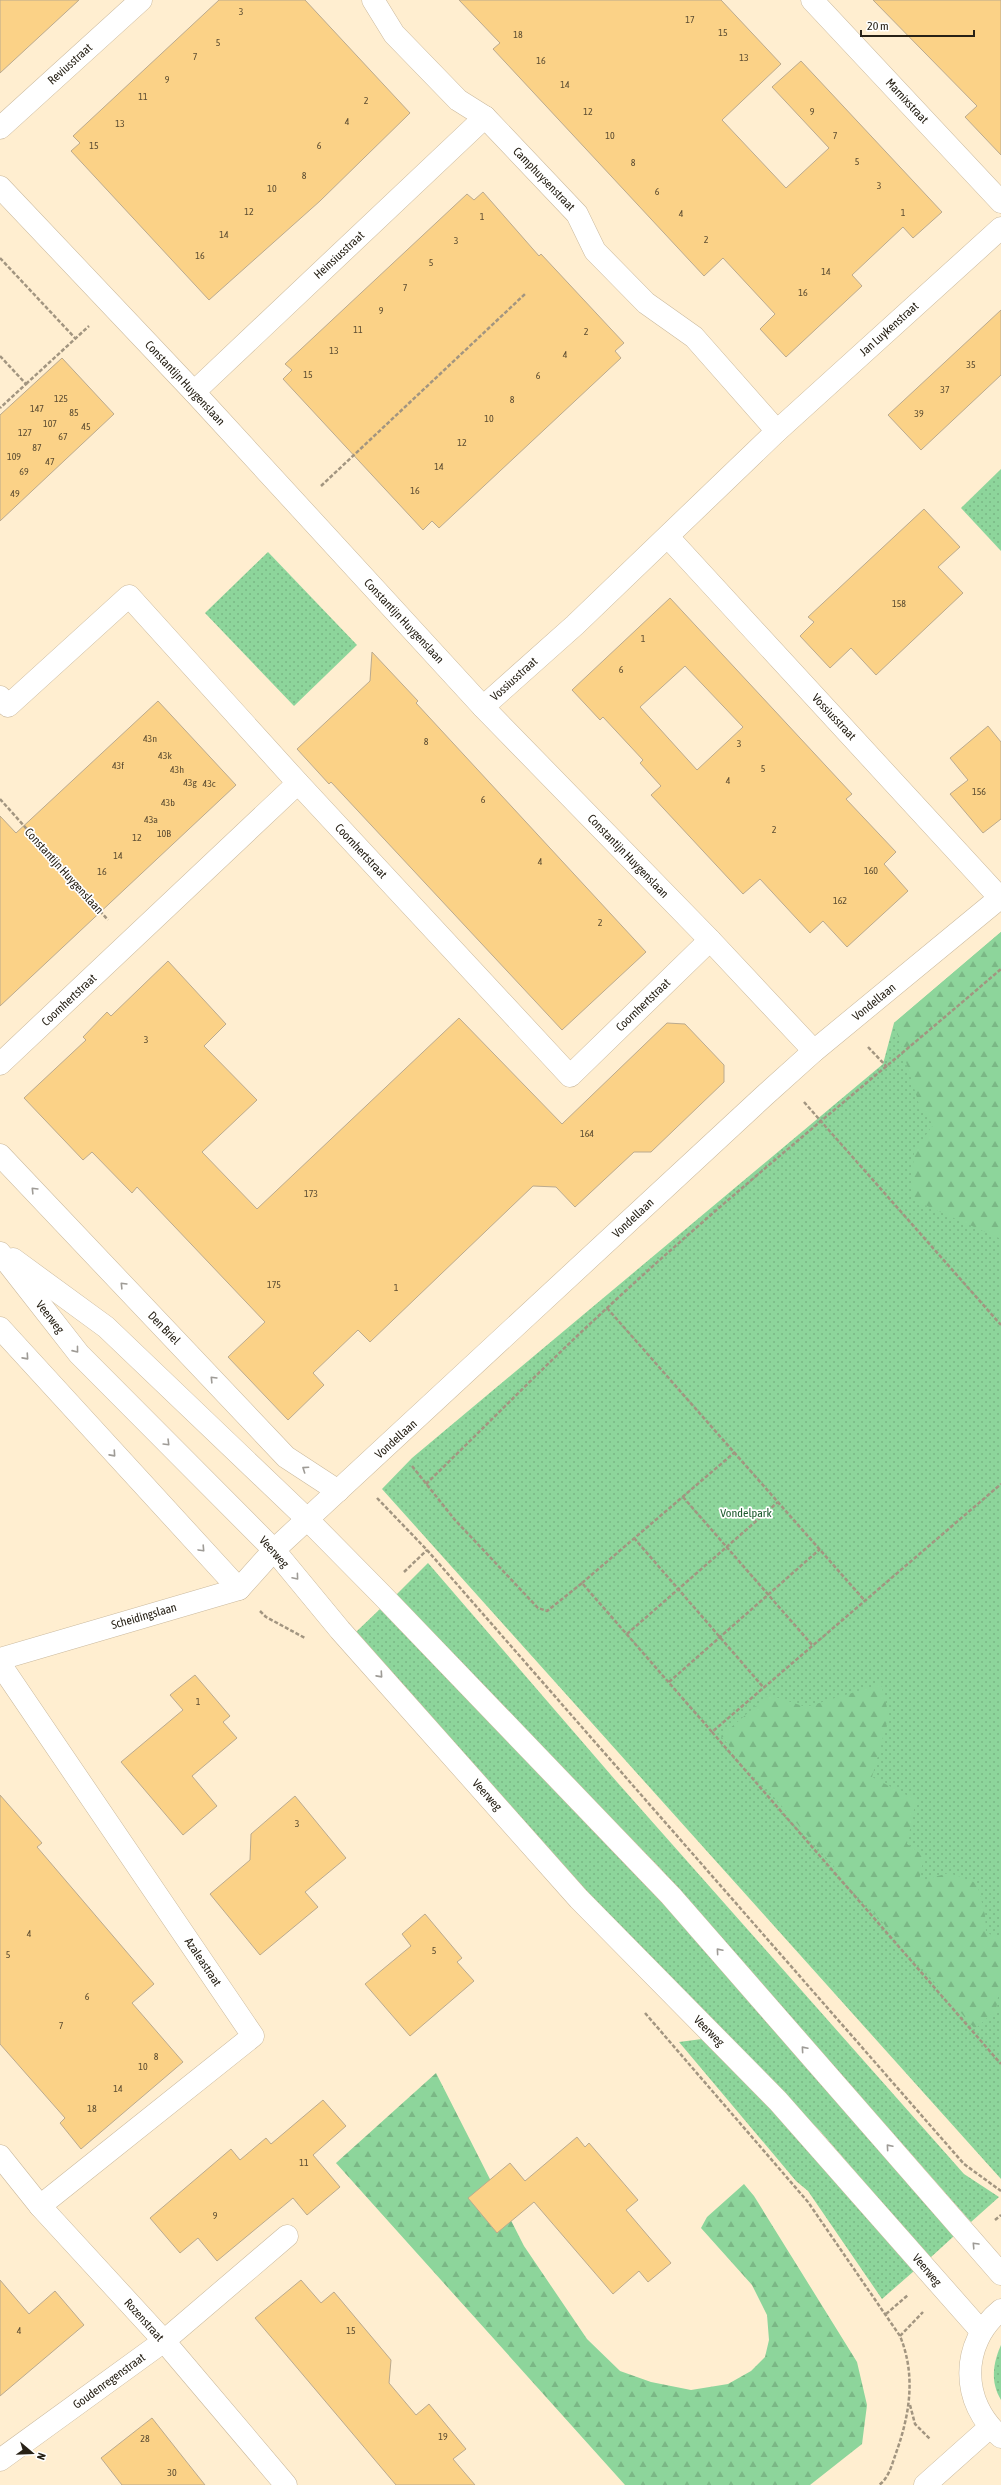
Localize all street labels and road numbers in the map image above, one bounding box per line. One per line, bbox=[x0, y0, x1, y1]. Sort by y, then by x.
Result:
street label: Reviusstraat bbox=[45, 40, 95, 87]
street label: Marnixstraat bbox=[883, 76, 932, 127]
street label: Camphuysenstraat bbox=[510, 144, 578, 214]
street label: Heinsiusstraat bbox=[311, 228, 367, 282]
street label: Jan Luykenstraat bbox=[857, 299, 922, 359]
street label: Constantijn Huygenslaan bbox=[142, 338, 228, 428]
street label: Constantijn Huygenslaan bbox=[361, 576, 447, 666]
street label: Vossiusstraat bbox=[488, 654, 541, 704]
street label: Vossiusstraat bbox=[809, 691, 859, 743]
street label: Constantijn Huygenslaan bbox=[585, 811, 671, 901]
street label: Coornhertstraat bbox=[332, 821, 390, 882]
street label: Constantijn Huygenslaan bbox=[22, 825, 106, 917]
street label: Coornhertstraat bbox=[39, 971, 100, 1029]
street label: Coornhertstraat bbox=[613, 975, 673, 1034]
street label: Vondellaan bbox=[850, 980, 898, 1024]
street label: Vondellaan bbox=[609, 1195, 657, 1241]
street label: Veerweg bbox=[33, 1298, 68, 1337]
street label: Den Briel bbox=[145, 1309, 184, 1348]
street label: Vondellaan bbox=[372, 1417, 420, 1461]
street label: Veerweg bbox=[256, 1533, 292, 1571]
street label: Scheidingslaan bbox=[110, 1600, 178, 1632]
street label: Veerweg bbox=[469, 1776, 505, 1814]
street label: Azaleastraat bbox=[182, 1935, 225, 1989]
street label: Veerweg bbox=[691, 2013, 728, 2050]
street label: Veerweg bbox=[910, 2251, 945, 2290]
street label: Rozenstraat bbox=[121, 2296, 167, 2345]
street label: Goudenregenstraat bbox=[70, 2350, 148, 2412]

